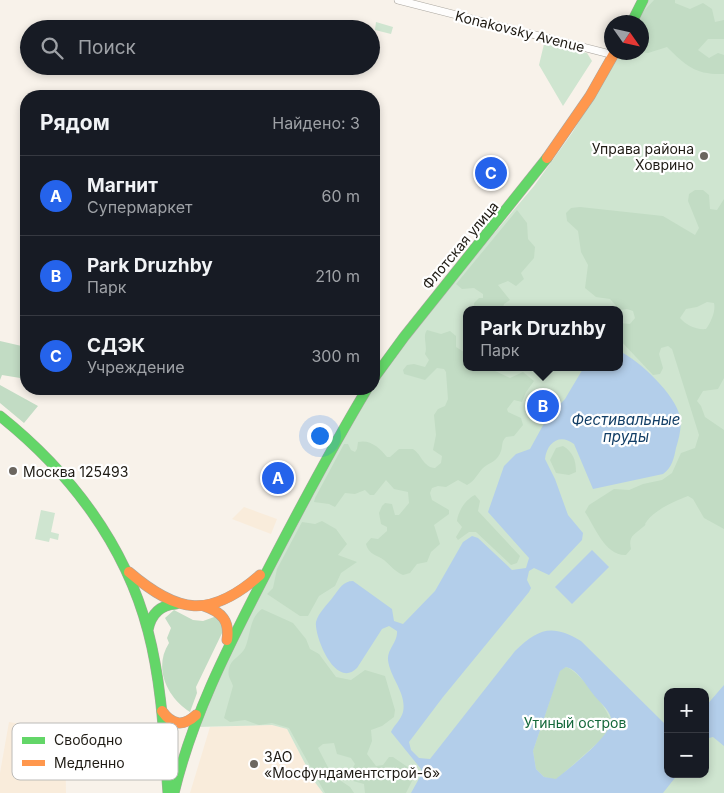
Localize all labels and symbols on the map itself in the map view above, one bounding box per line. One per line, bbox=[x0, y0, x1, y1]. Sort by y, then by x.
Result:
street label: Konakovsky Avenue bbox=[454, 7, 586, 55]
north arrow bbox=[604, 15, 649, 60]
place label: Управа района Ховрино bbox=[592, 140, 694, 173]
marker: Управа района Ховрино bbox=[698, 150, 710, 162]
pin: C bbox=[475, 154, 507, 192]
street label: Флотская улица bbox=[418, 198, 502, 292]
pin: B bbox=[527, 387, 559, 425]
water label: Фестивальные пруды bbox=[571, 410, 681, 446]
your location bbox=[307, 423, 333, 449]
pin: A bbox=[262, 459, 294, 497]
place label: Москва 125493 bbox=[23, 463, 128, 480]
marker: Москва 125493 bbox=[7, 465, 19, 477]
park label: Утиный остров bbox=[524, 714, 626, 731]
legend bbox=[12, 723, 178, 780]
text: Свободно bbox=[54, 731, 123, 748]
place label: ЗАО «Мосфундаментстрой-6» bbox=[264, 748, 440, 781]
text: Медленно bbox=[54, 754, 125, 771]
marker: ЗАО «Мосфундаментстрой-6» bbox=[248, 758, 260, 770]

